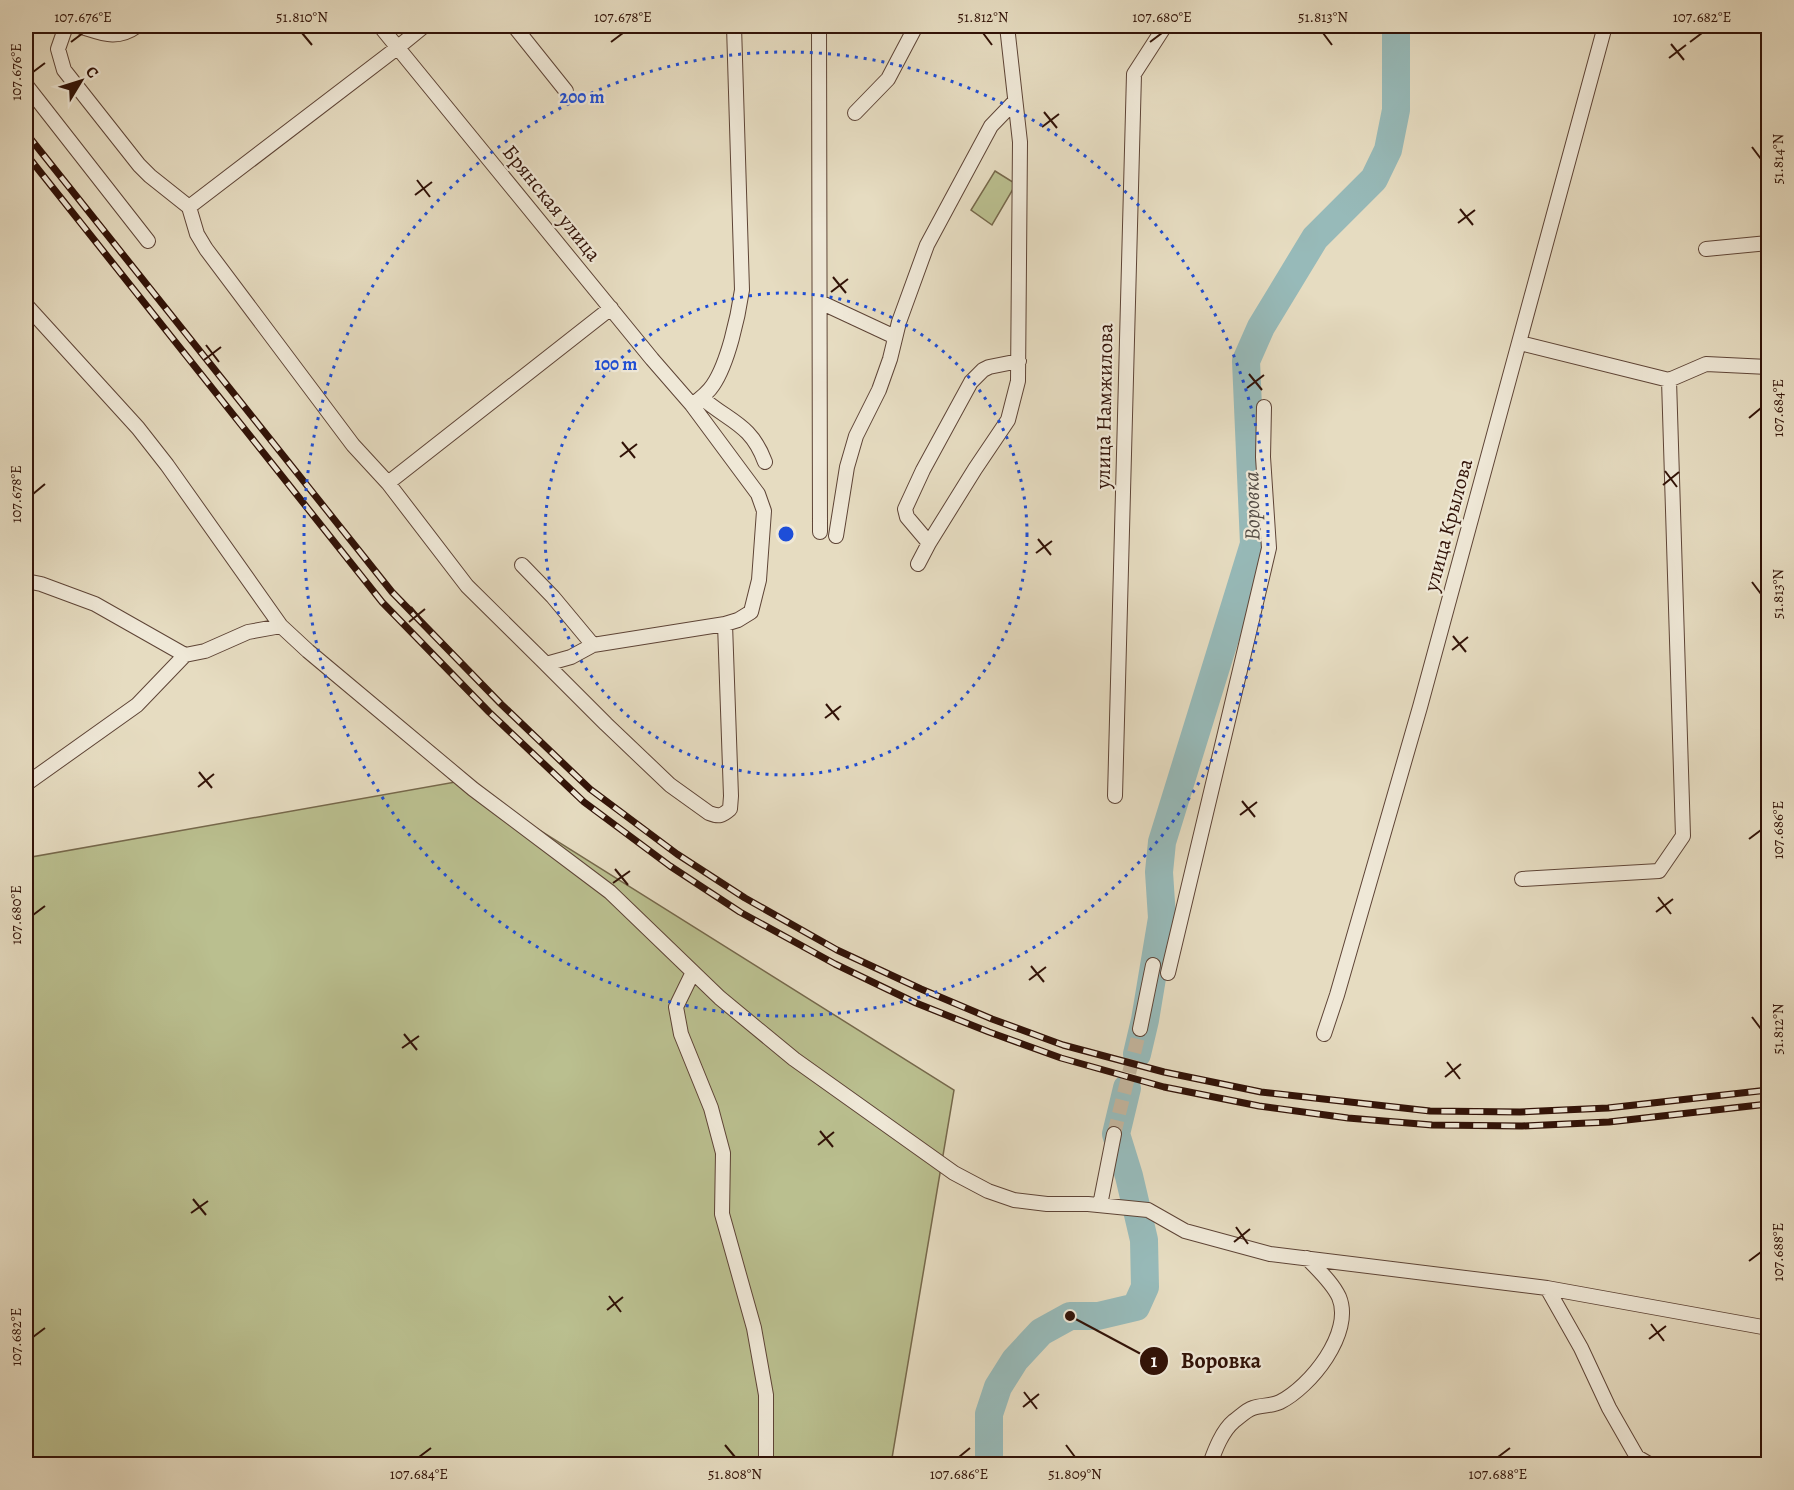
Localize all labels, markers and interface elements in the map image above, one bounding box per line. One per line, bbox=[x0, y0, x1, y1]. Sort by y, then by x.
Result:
text: 107.676°E bbox=[54, 7, 112, 27]
text: 51.810°N bbox=[276, 7, 328, 27]
text: 107.678°E bbox=[594, 7, 652, 27]
text: 51.812°N bbox=[957, 7, 1009, 27]
text: 107.680°E bbox=[1132, 7, 1192, 27]
text: 51.813°N bbox=[1298, 7, 1348, 27]
text: 107.682°E bbox=[1673, 7, 1731, 27]
text: 107.676°E bbox=[6, 43, 26, 101]
north arrow bbox=[51, 51, 111, 111]
text: С bbox=[80, 62, 104, 83]
text: 200 m bbox=[559, 85, 605, 109]
text: 51.814°N bbox=[1768, 133, 1788, 184]
street label: Брянская улица bbox=[496, 139, 608, 267]
street label: улица Намжилова bbox=[1089, 323, 1119, 490]
text: 100 m bbox=[595, 352, 637, 376]
text: 107.684°E bbox=[1768, 379, 1788, 437]
street label: улица Крылова bbox=[1417, 455, 1479, 596]
text: 107.678°E bbox=[6, 465, 26, 523]
water label: Воровка bbox=[1236, 471, 1268, 541]
centre of rings bbox=[776, 524, 796, 544]
text: 51.813°N bbox=[1768, 569, 1788, 619]
text: 107.686°E bbox=[1768, 801, 1788, 859]
text: 107.680°E bbox=[6, 885, 26, 945]
text: 51.812°N bbox=[1768, 1003, 1788, 1055]
text: 107.688°E bbox=[1768, 1223, 1788, 1281]
text: 107.682°E bbox=[6, 1308, 26, 1366]
callout: Воровка bbox=[1139, 1341, 1273, 1381]
text: Воровка bbox=[1181, 1346, 1262, 1376]
text: 1 bbox=[1151, 1349, 1158, 1373]
text: 107.684°E bbox=[390, 1464, 448, 1484]
text: 51.808°N bbox=[708, 1464, 762, 1484]
text: 107.686°E bbox=[930, 1464, 988, 1484]
text: 51.809°N bbox=[1048, 1464, 1102, 1484]
text: 107.688°E bbox=[1469, 1464, 1527, 1484]

